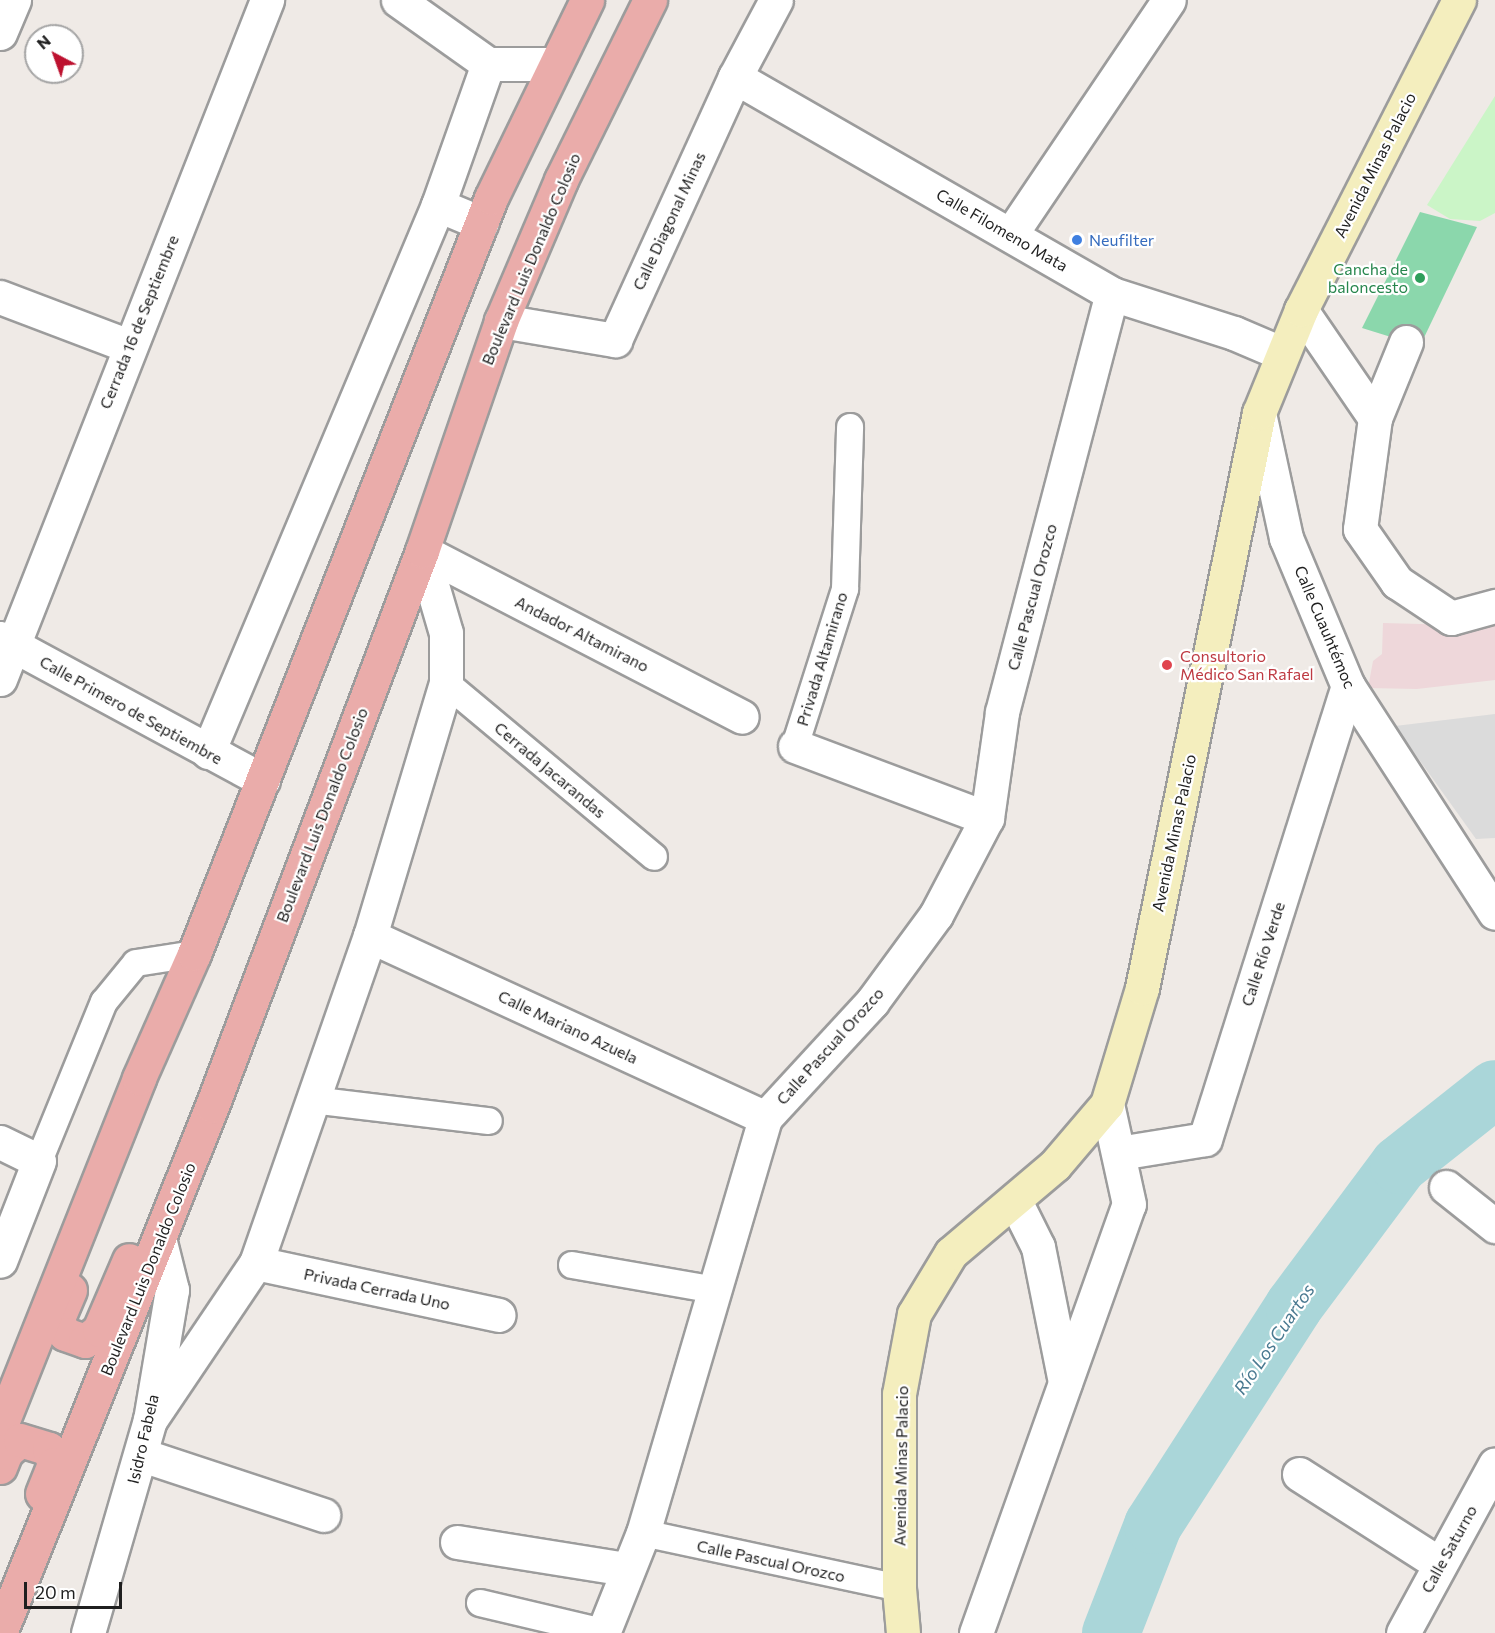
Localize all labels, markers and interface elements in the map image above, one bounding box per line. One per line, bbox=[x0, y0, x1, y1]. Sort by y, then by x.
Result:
north arrow bbox=[24, 24, 84, 84]
text: N bbox=[32, 30, 54, 53]
street label: Avenida Minas Palacio bbox=[1330, 89, 1420, 241]
street label: Calle Diagonal Minas bbox=[629, 149, 709, 293]
street label: Boulevard Luis Donaldo Colosio bbox=[478, 150, 584, 368]
street label: Calle Filomeno Mata bbox=[933, 185, 1071, 275]
place label: Neufilter bbox=[1089, 230, 1154, 250]
street label: Cerrada 16 de Septiembre bbox=[95, 232, 183, 412]
marker: Neufilter bbox=[1070, 233, 1084, 247]
place label: Cancha de baloncesto bbox=[1328, 259, 1408, 297]
marker: Cancha de baloncesto bbox=[1413, 271, 1427, 285]
street label: Calle Pascual Orozco bbox=[1003, 522, 1061, 672]
street label: Calle Cuauhtémoc bbox=[1290, 563, 1360, 691]
street label: Privada Altamirano bbox=[792, 590, 852, 728]
street label: Andador Altamirano bbox=[512, 592, 652, 676]
place label: Consultorio Médico San Rafael bbox=[1180, 646, 1314, 684]
street label: Calle Primero de Septiembre bbox=[36, 652, 226, 768]
marker: Consultorio Médico San Rafael bbox=[1158, 656, 1176, 674]
street label: Boulevard Luis Donaldo Colosio bbox=[272, 705, 372, 925]
street label: Cerrada Jacarandas bbox=[491, 718, 609, 822]
street label: Avenida Minas Palacio bbox=[1148, 753, 1200, 913]
street label: Calle Río Verde bbox=[1237, 899, 1289, 1009]
street label: Calle Pascual Orozco bbox=[772, 983, 888, 1109]
street label: Calle Mariano Azuela bbox=[495, 986, 641, 1068]
street label: Boulevard Luis Donaldo Colosio bbox=[96, 1160, 200, 1378]
street label: Privada Cerrada Uno bbox=[302, 1264, 452, 1314]
water label: Río Los Cuartos bbox=[1229, 1280, 1319, 1398]
street label: Avenida Minas Palacio bbox=[890, 1386, 912, 1546]
street label: Isidro Fabela bbox=[123, 1392, 163, 1486]
street label: Calle Saturno bbox=[1417, 1502, 1481, 1596]
street label: Calle Pascual Orozco bbox=[695, 1536, 847, 1586]
scale bar bbox=[27, 1570, 124, 1608]
text: 20 m bbox=[35, 1581, 76, 1603]

